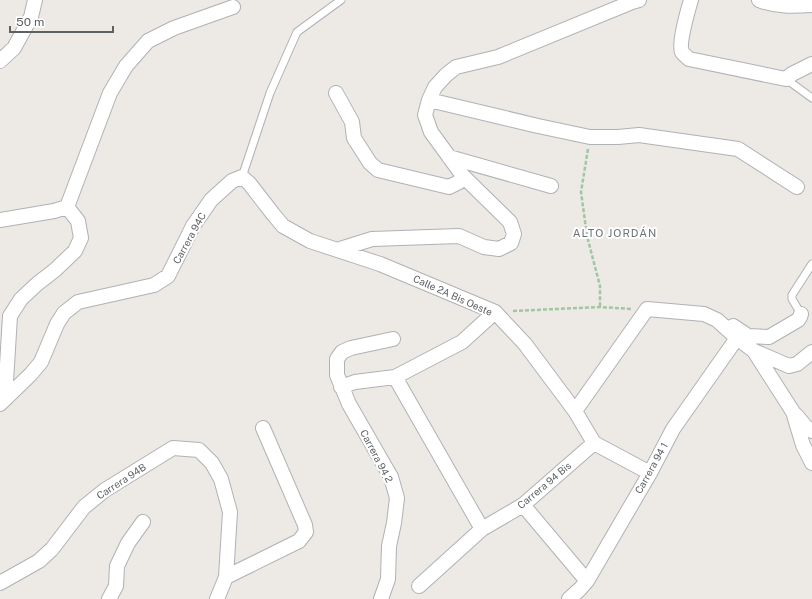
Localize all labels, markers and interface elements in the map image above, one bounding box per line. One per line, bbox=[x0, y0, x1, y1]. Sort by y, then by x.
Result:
scale bar bbox=[10, 8, 113, 34]
text: 50 m bbox=[16, 15, 44, 29]
street label: Carrera 94C bbox=[170, 210, 208, 266]
district label: ALTO JORDÁN bbox=[573, 226, 657, 239]
street label: Calle 2A Bis Oeste bbox=[412, 272, 495, 318]
street label: Carrera 94 2 bbox=[358, 427, 396, 485]
street label: Carrera 94 1 bbox=[632, 440, 670, 496]
street label: Carrera 94 Bis bbox=[515, 459, 573, 511]
street label: Carrera 94B bbox=[94, 460, 148, 501]

